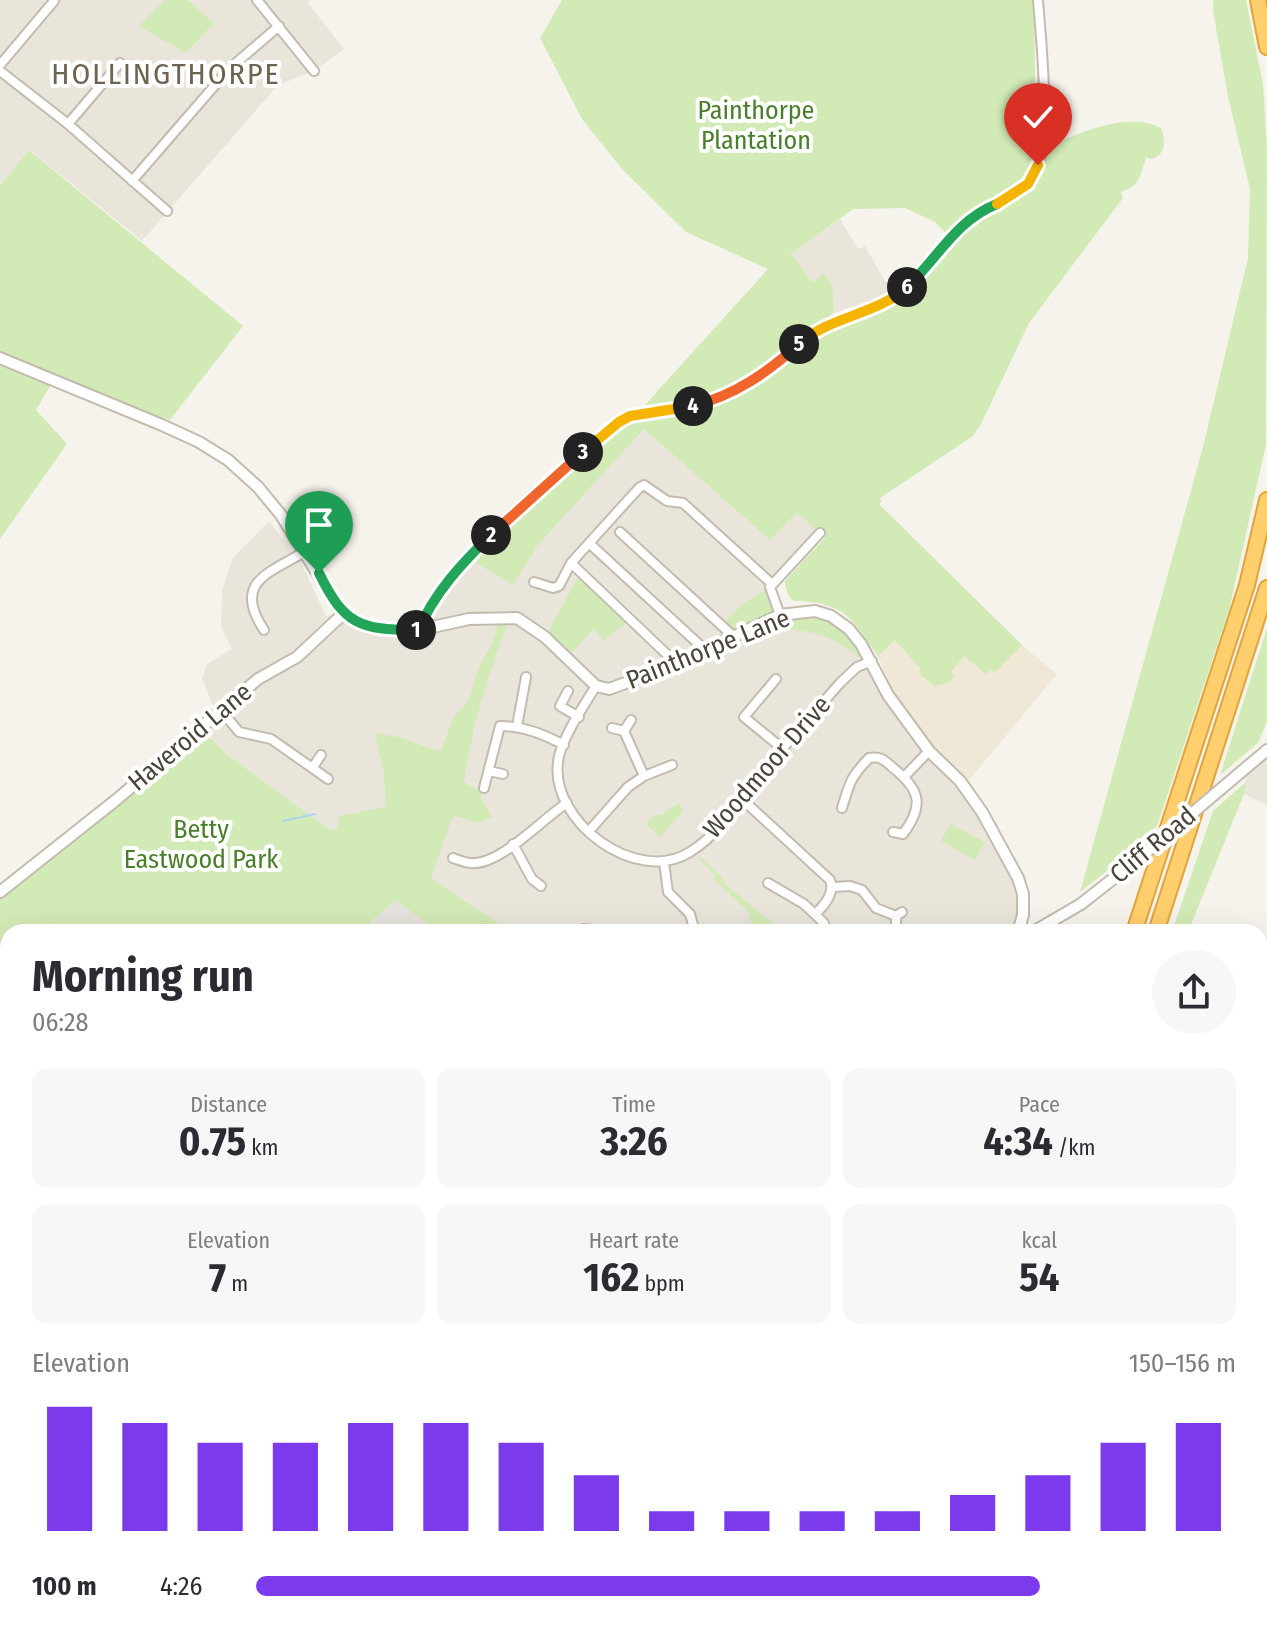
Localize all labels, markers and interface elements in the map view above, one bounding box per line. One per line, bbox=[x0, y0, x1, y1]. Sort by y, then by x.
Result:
district label: HOLLINGTHORPE bbox=[51, 56, 281, 92]
pin bbox=[1004, 83, 1072, 165]
park label: Painthorpe Plantation bbox=[698, 95, 814, 156]
icon: check bbox=[1016, 95, 1060, 139]
pin: 6 bbox=[887, 267, 927, 307]
text: 6 bbox=[901, 273, 913, 300]
pin: 5 bbox=[779, 324, 819, 364]
text: 5 bbox=[794, 330, 804, 357]
pin: 4 bbox=[673, 386, 713, 426]
text: 4 bbox=[687, 392, 699, 419]
pin: 3 bbox=[563, 432, 603, 472]
text: 3 bbox=[578, 438, 588, 465]
pin bbox=[285, 491, 353, 573]
icon: arrive bbox=[297, 503, 341, 547]
pin: 2 bbox=[471, 515, 511, 555]
text: 2 bbox=[486, 521, 496, 548]
street label: Painthorpe Lane bbox=[622, 602, 794, 696]
pin: 1 bbox=[396, 610, 436, 650]
text: 1 bbox=[411, 616, 421, 643]
street label: Haveroid Lane bbox=[122, 676, 258, 798]
street label: Woodmoor Drive bbox=[697, 690, 837, 844]
street label: Cliff Road bbox=[1104, 800, 1202, 890]
park label: Betty Eastwood Park bbox=[124, 814, 279, 875]
text: Morning run bbox=[32, 950, 254, 1003]
button: share bbox=[1152, 950, 1236, 1034]
text: 06:28 bbox=[32, 1007, 88, 1038]
text: Distance bbox=[190, 1091, 267, 1118]
text: Time bbox=[612, 1091, 656, 1118]
text: Pace bbox=[1019, 1091, 1060, 1118]
text: 0.75 bbox=[179, 1118, 246, 1166]
text: 3:26 bbox=[600, 1118, 668, 1166]
text: 4:34 bbox=[983, 1118, 1053, 1166]
text: km bbox=[246, 1134, 278, 1161]
text: /km bbox=[1053, 1134, 1096, 1161]
text: Elevation bbox=[187, 1227, 270, 1254]
text: Heart rate bbox=[589, 1227, 679, 1254]
text: kcal bbox=[1022, 1227, 1057, 1254]
text: 7 bbox=[209, 1254, 226, 1302]
text: 162 bbox=[583, 1254, 639, 1302]
text: 54 bbox=[1019, 1254, 1059, 1302]
text: m bbox=[226, 1270, 248, 1297]
text: bpm bbox=[639, 1270, 685, 1297]
text: Elevation bbox=[32, 1348, 130, 1379]
text: 150–156 m bbox=[1129, 1348, 1236, 1379]
text: 100 m bbox=[32, 1571, 97, 1602]
text: 4:26 bbox=[160, 1571, 202, 1602]

